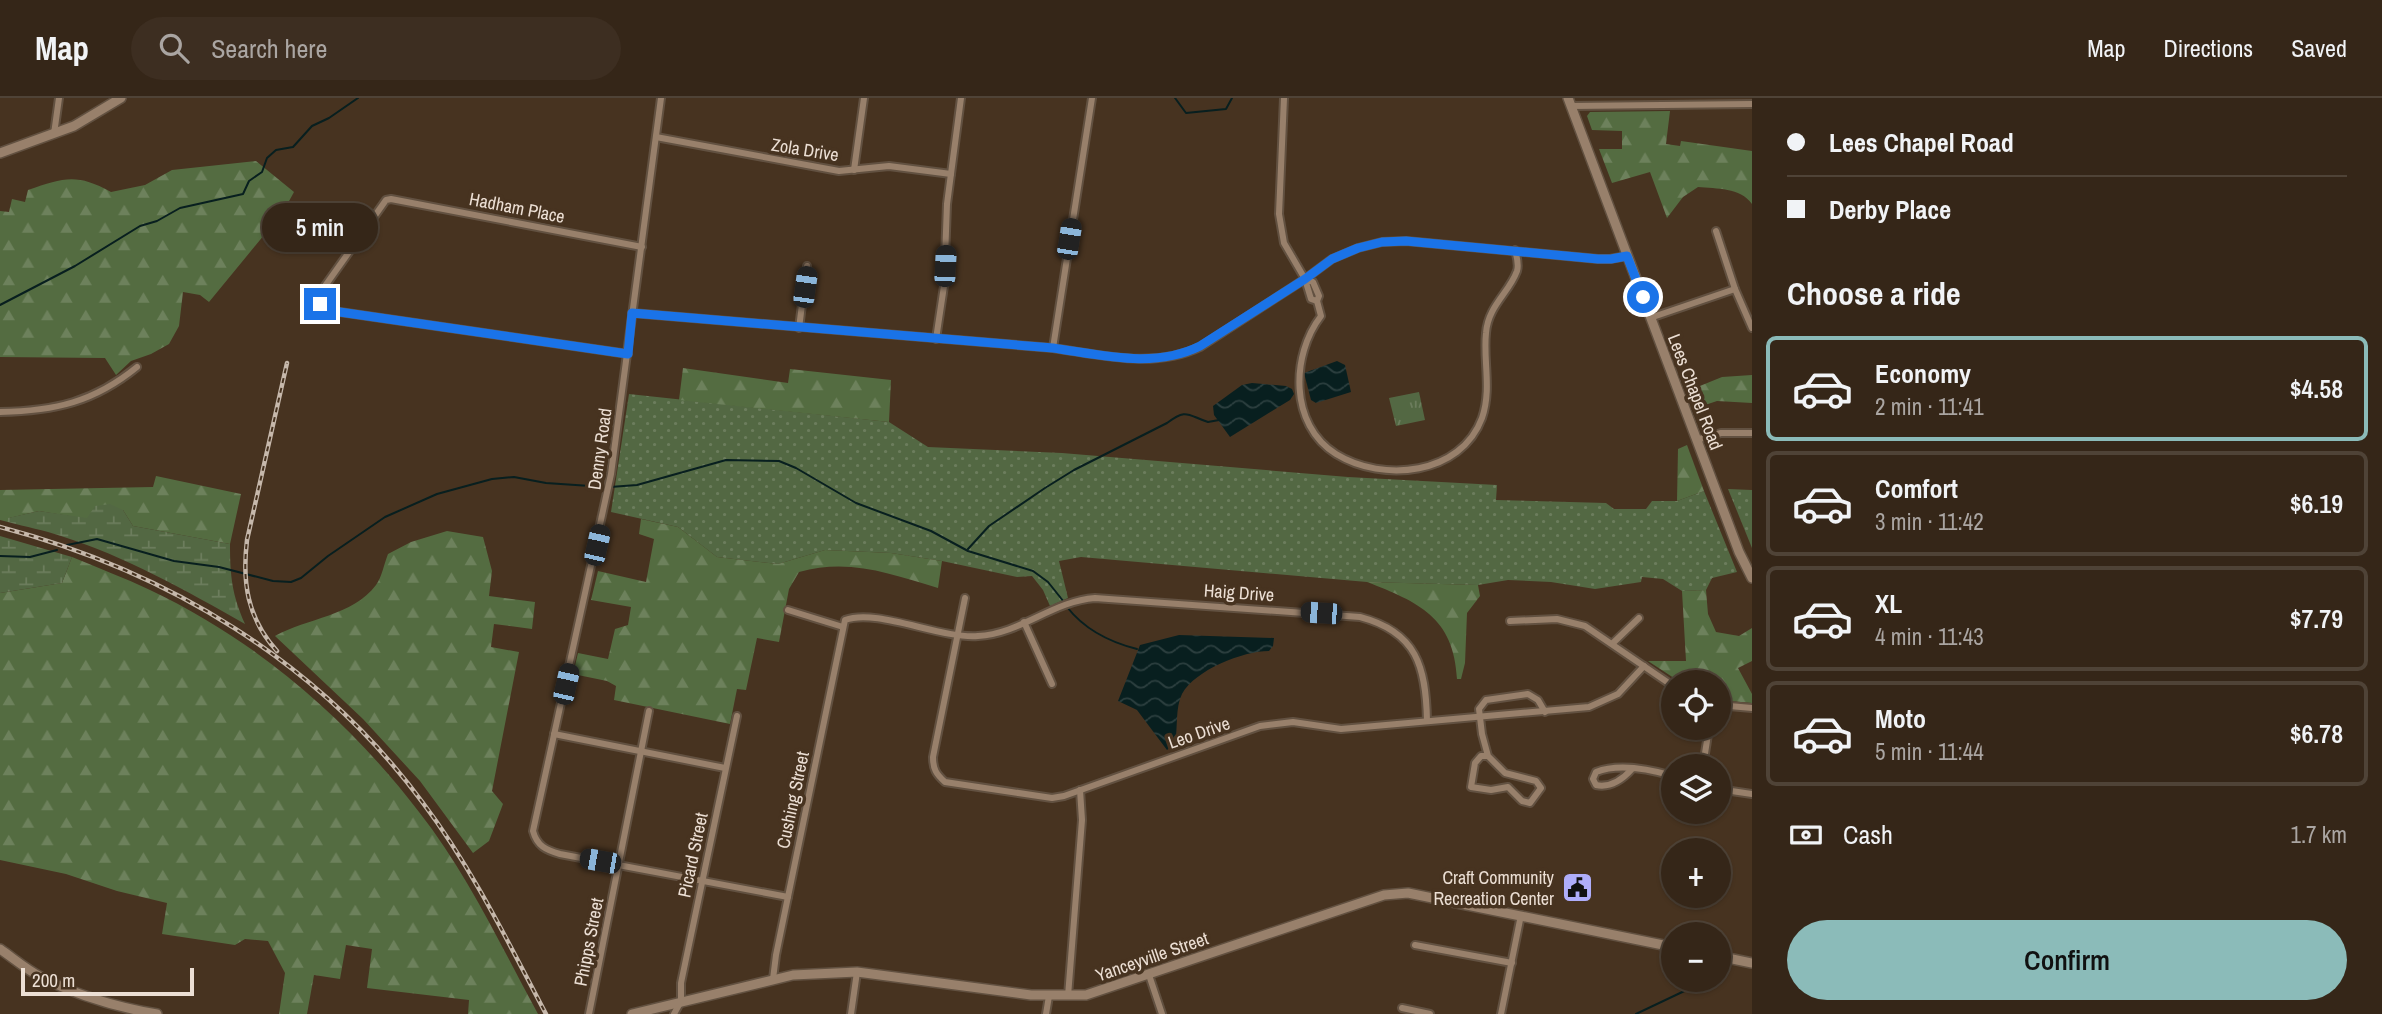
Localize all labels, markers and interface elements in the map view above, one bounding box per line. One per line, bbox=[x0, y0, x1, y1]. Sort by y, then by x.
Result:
search box bbox=[131, 17, 621, 80]
text: Map bbox=[35, 26, 89, 70]
icon: search bbox=[155, 29, 193, 67]
text: Search here bbox=[211, 31, 327, 66]
text: Map bbox=[2087, 32, 2125, 64]
text: Directions bbox=[2163, 32, 2253, 64]
text: Saved bbox=[2291, 32, 2347, 64]
text: Lees Chapel Road bbox=[1829, 125, 2014, 160]
street label: Zola Drive bbox=[770, 132, 841, 167]
street label: Hadham Place bbox=[467, 186, 567, 229]
text: Derby Place bbox=[1829, 192, 1951, 227]
callout: 5 min bbox=[262, 202, 378, 252]
text: 5 min bbox=[296, 212, 344, 243]
car bbox=[1056, 217, 1083, 261]
car bbox=[934, 244, 957, 288]
car bbox=[792, 265, 819, 309]
text: Choose a ride bbox=[1787, 272, 1961, 315]
route start bbox=[1627, 281, 1659, 313]
route end bbox=[304, 288, 336, 320]
street label: Lees Chapel Road bbox=[1662, 330, 1729, 453]
text: Economy bbox=[1875, 356, 1971, 391]
icon: car bbox=[1791, 357, 1854, 420]
text: $4.58 bbox=[2290, 371, 2343, 406]
text: 2 min · 11:41 bbox=[1875, 391, 1984, 422]
street label: Denny Road bbox=[581, 407, 618, 491]
text: Comfort bbox=[1875, 471, 1958, 506]
icon: car bbox=[1791, 472, 1854, 535]
text: $6.19 bbox=[2290, 486, 2343, 521]
text: 3 min · 11:42 bbox=[1875, 506, 1984, 537]
car bbox=[583, 522, 612, 568]
street label: Haig Drive bbox=[1203, 578, 1275, 607]
text: XL bbox=[1875, 586, 1902, 621]
icon: car bbox=[1791, 587, 1854, 650]
car bbox=[1300, 601, 1343, 625]
text: $7.79 bbox=[2290, 601, 2343, 636]
text: 4 min · 11:43 bbox=[1875, 621, 1984, 652]
car bbox=[552, 661, 581, 707]
map controls bbox=[1661, 670, 1731, 992]
button: locate bbox=[1661, 670, 1731, 740]
text: Moto bbox=[1875, 701, 1926, 736]
icon: car bbox=[1791, 702, 1854, 765]
street label: Leo Drive bbox=[1165, 710, 1233, 755]
text: $6.78 bbox=[2290, 716, 2343, 751]
text: 5 min · 11:44 bbox=[1875, 736, 1984, 767]
street label: Cushing Street bbox=[770, 749, 815, 851]
button: layers bbox=[1661, 754, 1731, 824]
street label: Picard Street bbox=[671, 810, 714, 900]
icon: cash bbox=[1787, 816, 1825, 854]
text: Cash bbox=[1843, 817, 1893, 852]
text: 1.7 km bbox=[2290, 819, 2347, 850]
button: + bbox=[1661, 838, 1731, 908]
car bbox=[578, 847, 623, 875]
place label: Craft Community Recreation Center bbox=[1433, 865, 1555, 911]
public building icon: Craft Community Recreation Center bbox=[1560, 871, 1594, 905]
street label: Phipps Street bbox=[568, 896, 609, 988]
button: Confirm bbox=[1787, 920, 2347, 1000]
button: − bbox=[1661, 922, 1731, 992]
street label: Yanceyville Street bbox=[1092, 926, 1212, 988]
scale bar bbox=[21, 965, 194, 997]
text: 200 m bbox=[32, 967, 75, 993]

